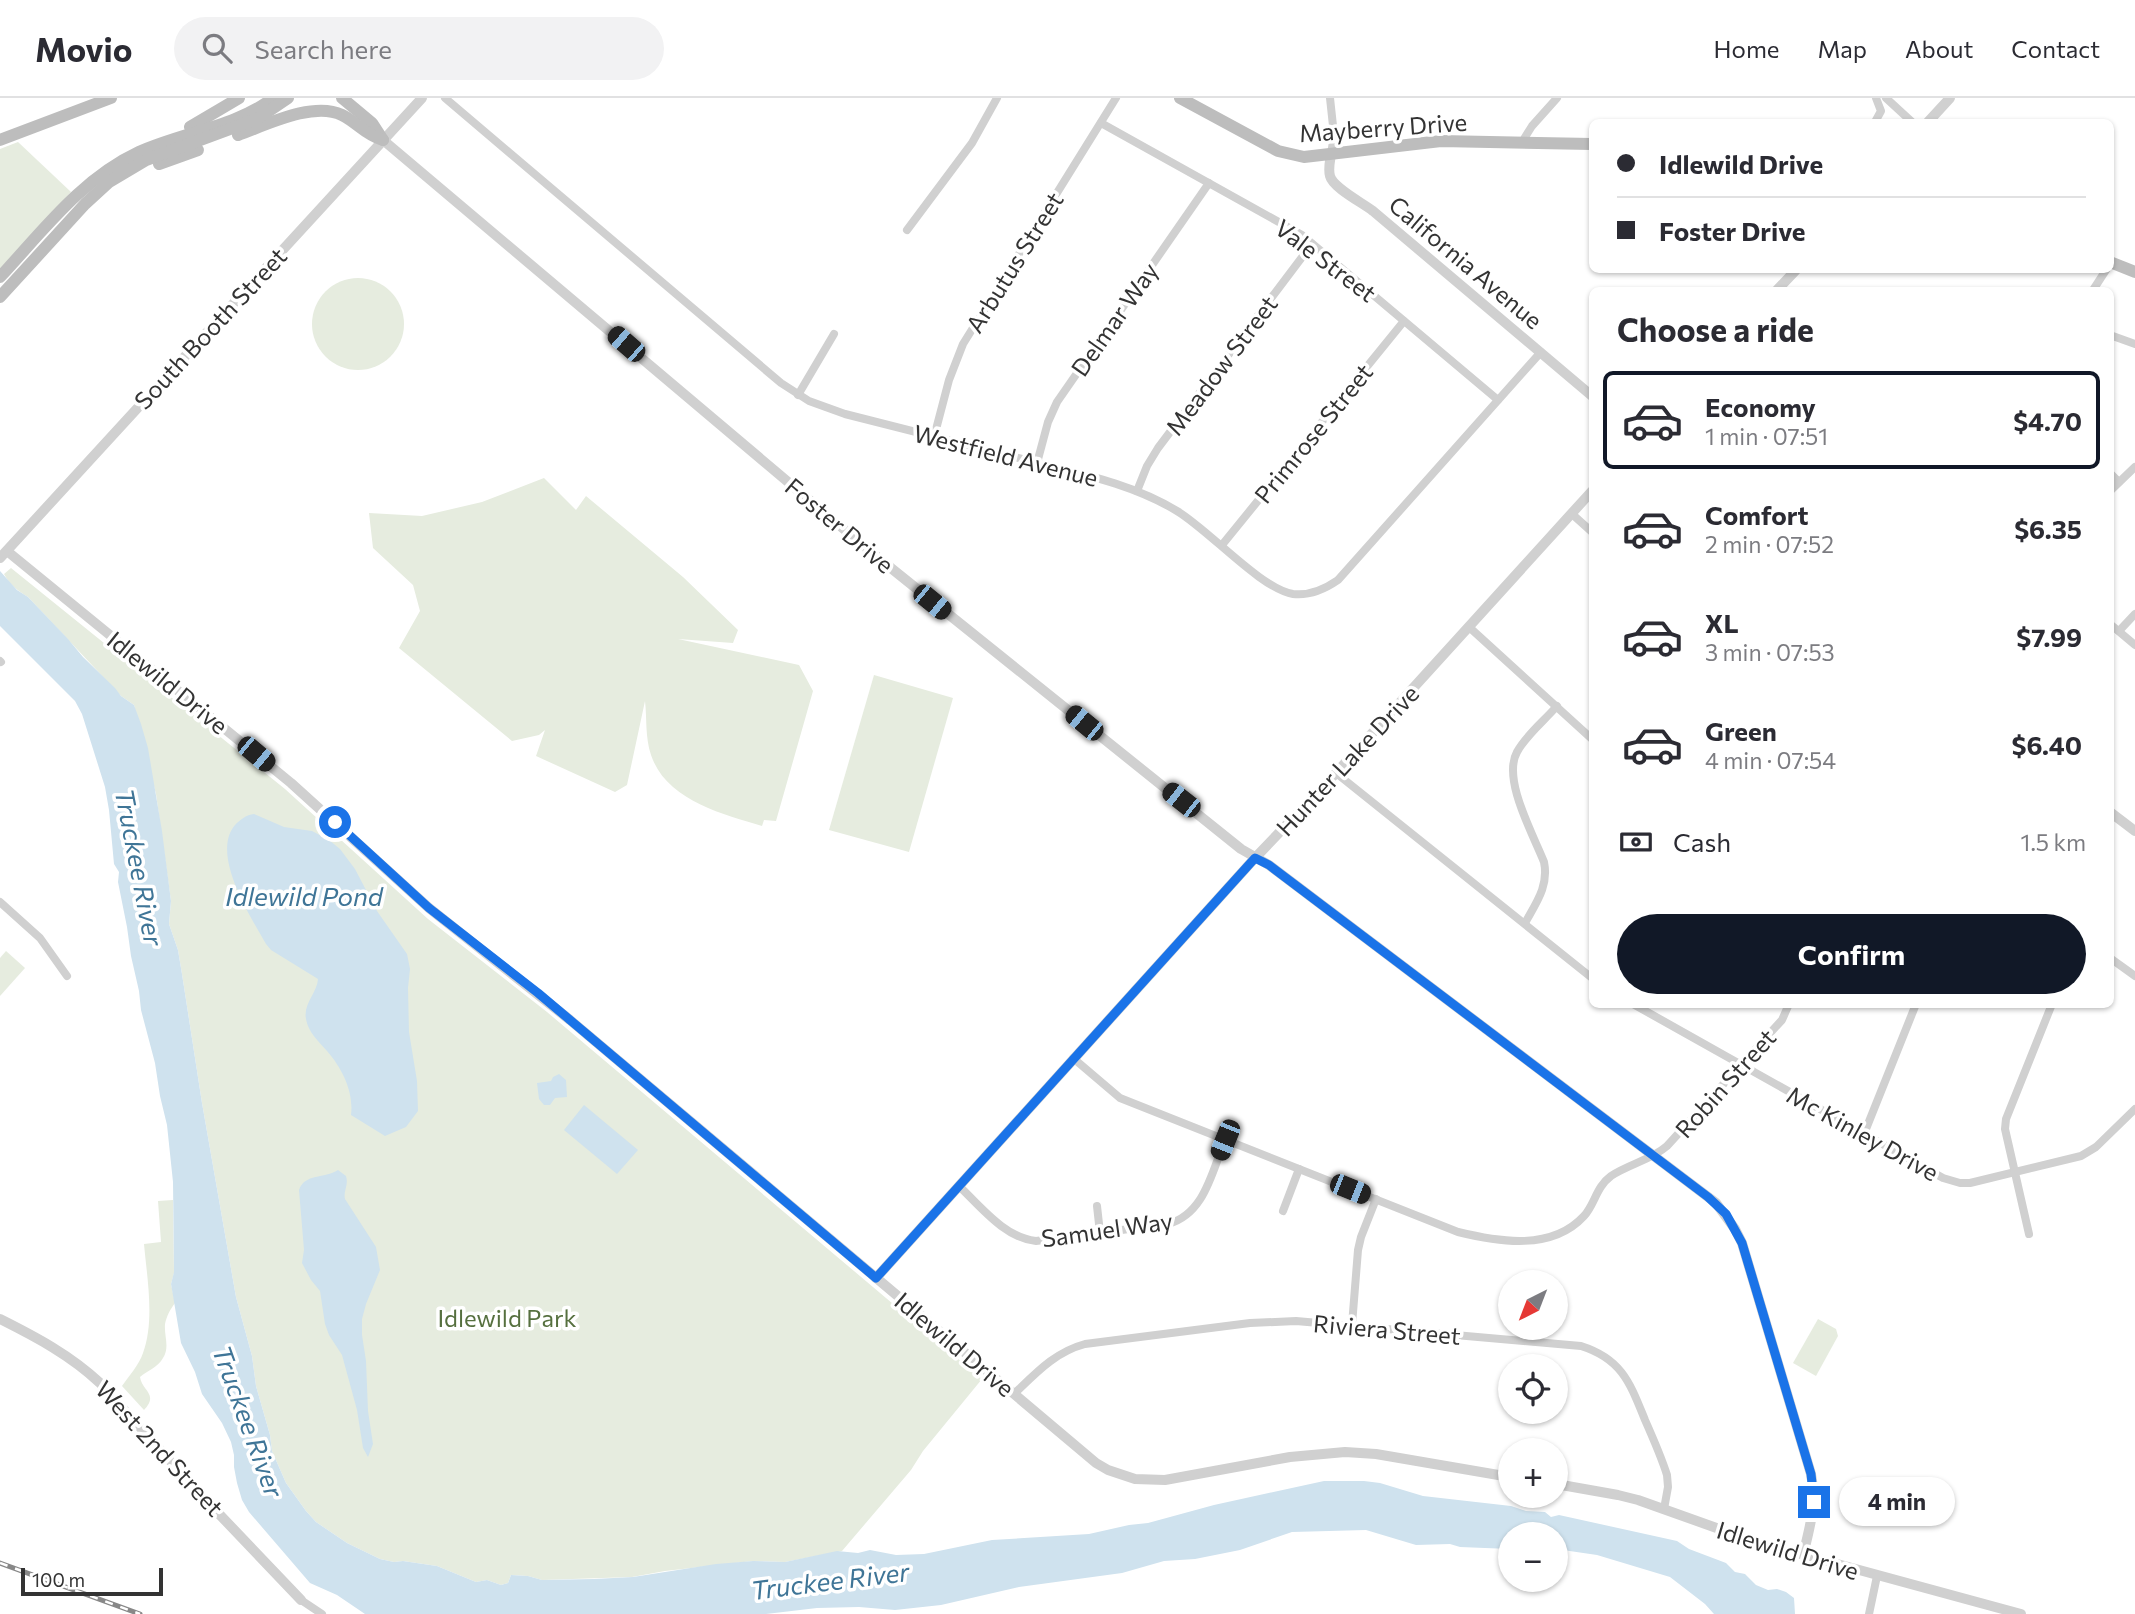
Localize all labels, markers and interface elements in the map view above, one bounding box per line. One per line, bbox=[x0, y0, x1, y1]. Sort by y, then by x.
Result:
search box bbox=[174, 17, 664, 80]
text: Movio bbox=[35, 28, 132, 69]
icon: search bbox=[198, 29, 236, 67]
text: Search here bbox=[254, 33, 392, 64]
text: Home bbox=[1714, 34, 1780, 63]
text: Map bbox=[1818, 34, 1867, 63]
text: About bbox=[1905, 34, 1973, 63]
text: Contact bbox=[2011, 34, 2100, 63]
street label: Mayberry Drive bbox=[1298, 107, 1468, 147]
text: Idlewild Drive bbox=[1659, 148, 1823, 179]
street label: Arbutus Street bbox=[959, 186, 1069, 338]
street label: California Avenue bbox=[1383, 189, 1549, 335]
street label: Vale Street bbox=[1270, 213, 1382, 307]
text: Foster Drive bbox=[1659, 215, 1806, 246]
street label: South Booth Street bbox=[128, 241, 292, 415]
street label: Delmar Way bbox=[1064, 257, 1164, 381]
street label: Meadow Street bbox=[1159, 289, 1283, 441]
text: Choose a ride bbox=[1617, 309, 1814, 349]
car bbox=[604, 322, 649, 366]
street label: Primrose Street bbox=[1248, 357, 1378, 509]
icon: car bbox=[1621, 389, 1684, 452]
text: Economy bbox=[1705, 391, 1816, 422]
text: $4.70 bbox=[2013, 405, 2082, 436]
street label: Westfield Avenue bbox=[911, 418, 1101, 492]
text: 1 min · 07:51 bbox=[1705, 422, 1828, 450]
street label: Foster Drive bbox=[780, 471, 900, 579]
icon: car bbox=[1621, 497, 1684, 560]
text: Comfort bbox=[1705, 499, 1808, 530]
text: $6.35 bbox=[2014, 513, 2082, 544]
text: 2 min · 07:52 bbox=[1705, 530, 1834, 558]
car bbox=[910, 581, 955, 623]
icon: car bbox=[1621, 605, 1684, 668]
text: XL bbox=[1705, 607, 1739, 638]
text: $7.99 bbox=[2016, 621, 2082, 652]
street label: Idlewild Drive bbox=[102, 624, 234, 740]
text: 3 min · 07:53 bbox=[1705, 638, 1835, 666]
street label: Hunter Lake Drive bbox=[1270, 679, 1424, 841]
car bbox=[1062, 702, 1107, 744]
icon: car bbox=[1621, 713, 1684, 776]
text: Green bbox=[1705, 715, 1777, 746]
text: $6.40 bbox=[2011, 729, 2082, 760]
car bbox=[234, 732, 279, 776]
text: 4 min · 07:54 bbox=[1705, 746, 1836, 774]
car bbox=[1158, 779, 1205, 821]
water label: Truckee River bbox=[110, 786, 171, 950]
route start bbox=[319, 806, 351, 838]
icon: cash bbox=[1617, 823, 1655, 861]
text: Cash bbox=[1673, 826, 1731, 857]
text: 1.5 km bbox=[2021, 828, 2086, 856]
water label: Idlewild Pond bbox=[225, 880, 384, 911]
button: Confirm bbox=[1617, 914, 2086, 994]
street label: Robin Street bbox=[1669, 1023, 1781, 1143]
street label: Mc Kinley Drive bbox=[1782, 1079, 1944, 1187]
car bbox=[1208, 1117, 1243, 1163]
car bbox=[1327, 1171, 1374, 1207]
street label: Samuel Way bbox=[1040, 1205, 1174, 1253]
north arrow bbox=[1498, 1270, 1568, 1340]
map controls bbox=[1498, 1270, 1568, 1592]
street label: Idlewild Drive bbox=[889, 1286, 1021, 1402]
park label: Idlewild Park bbox=[437, 1303, 577, 1332]
street label: Riviera Street bbox=[1312, 1308, 1462, 1350]
water label: Truckee River bbox=[207, 1341, 291, 1503]
button: locate bbox=[1498, 1354, 1568, 1424]
street label: West 2nd Street bbox=[90, 1374, 230, 1522]
button: + bbox=[1498, 1438, 1568, 1508]
callout: 4 min bbox=[1839, 1478, 1954, 1526]
route end bbox=[1798, 1486, 1830, 1518]
text: 4 min bbox=[1868, 1487, 1926, 1515]
street label: Idlewild Drive bbox=[1714, 1515, 1862, 1585]
button: − bbox=[1498, 1522, 1568, 1592]
water label: Truckee River bbox=[749, 1555, 913, 1605]
scale bar bbox=[21, 1565, 163, 1597]
text: 100 m bbox=[32, 1568, 85, 1591]

